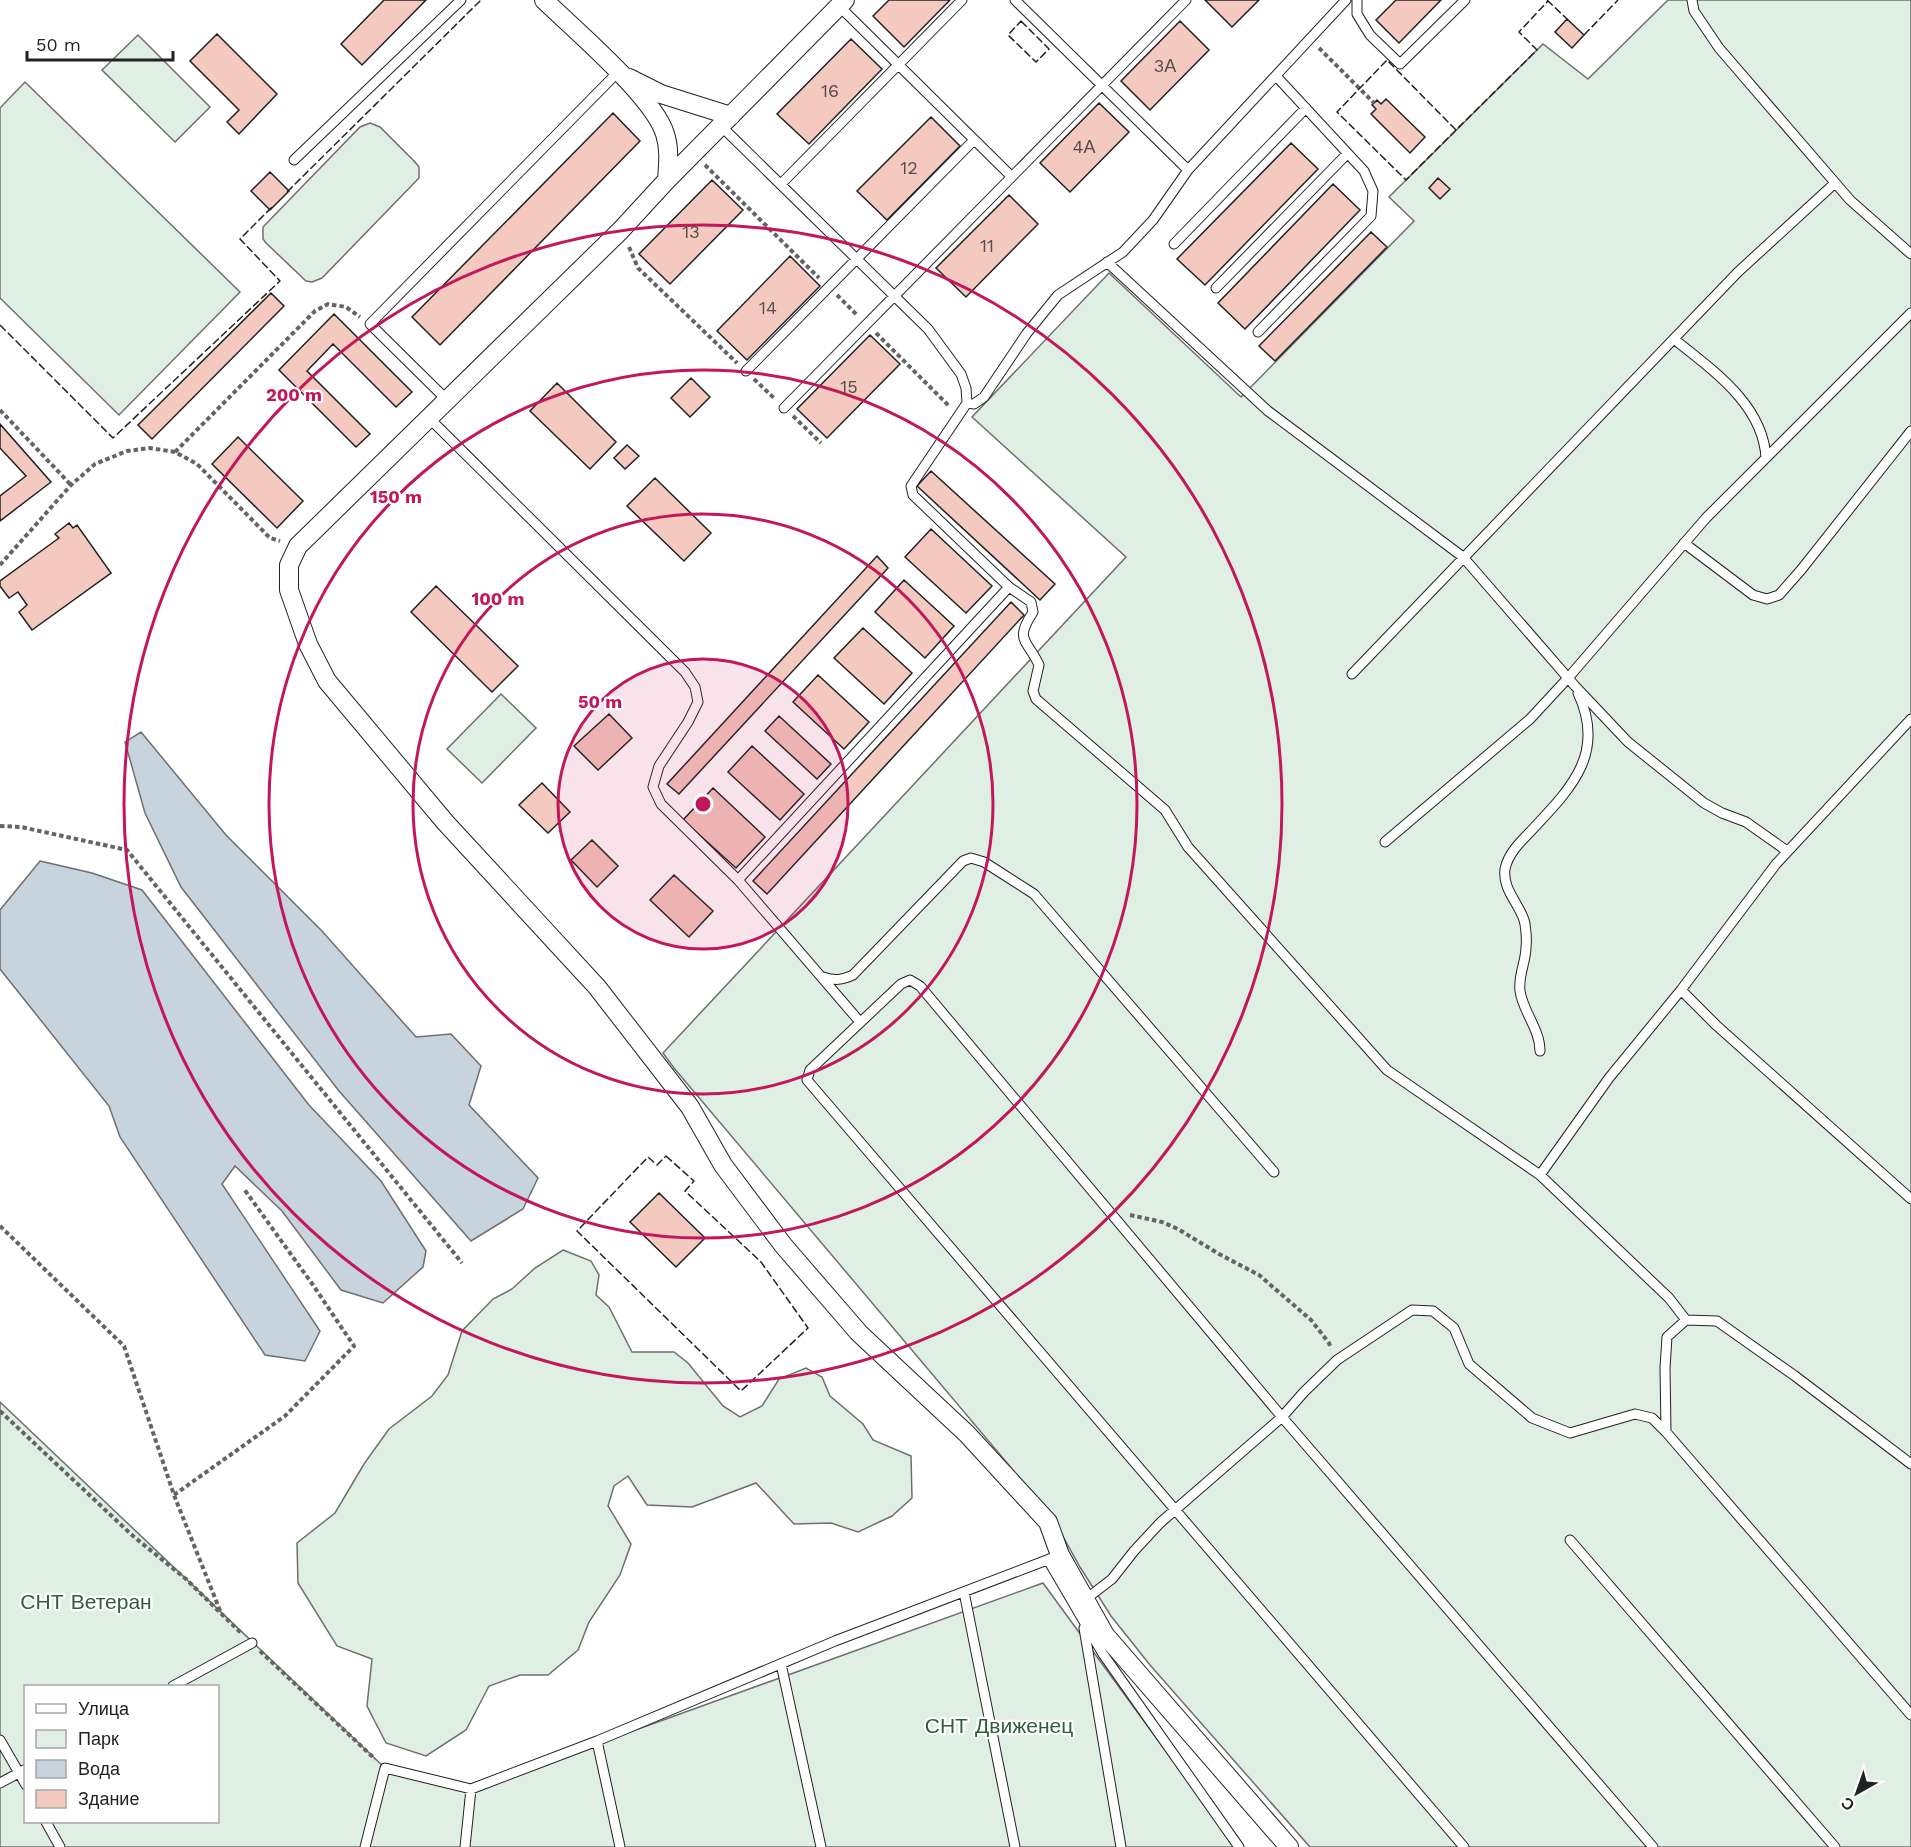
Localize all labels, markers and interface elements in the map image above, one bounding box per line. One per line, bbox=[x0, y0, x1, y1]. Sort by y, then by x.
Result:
scale bar bbox=[27, 24, 172, 62]
text: 50 m bbox=[36, 34, 81, 55]
house number: 3А bbox=[1154, 55, 1176, 76]
house number: 16 bbox=[821, 80, 839, 101]
house number: 4А bbox=[1072, 136, 1096, 157]
house number: 12 bbox=[900, 157, 918, 178]
house number: 13 bbox=[682, 221, 700, 242]
house number: 11 bbox=[980, 235, 994, 256]
house number: 14 bbox=[759, 297, 777, 318]
house number: 15 bbox=[840, 376, 858, 397]
text: 200 m bbox=[266, 384, 322, 405]
text: 150 m bbox=[370, 486, 422, 507]
text: 100 m bbox=[471, 588, 525, 609]
text: 50 m bbox=[578, 691, 622, 712]
centre of rings bbox=[693, 794, 713, 814]
park label: СНТ Ветеран bbox=[20, 1589, 152, 1614]
legend bbox=[24, 1685, 219, 1823]
text: Улица bbox=[78, 1698, 130, 1719]
park label: СНТ Движенец bbox=[925, 1713, 1073, 1738]
text: Парк bbox=[78, 1728, 119, 1749]
text: Вода bbox=[78, 1758, 121, 1779]
north arrow bbox=[1827, 1763, 1887, 1823]
text: Здание bbox=[78, 1788, 139, 1809]
text: С bbox=[1837, 1793, 1858, 1815]

